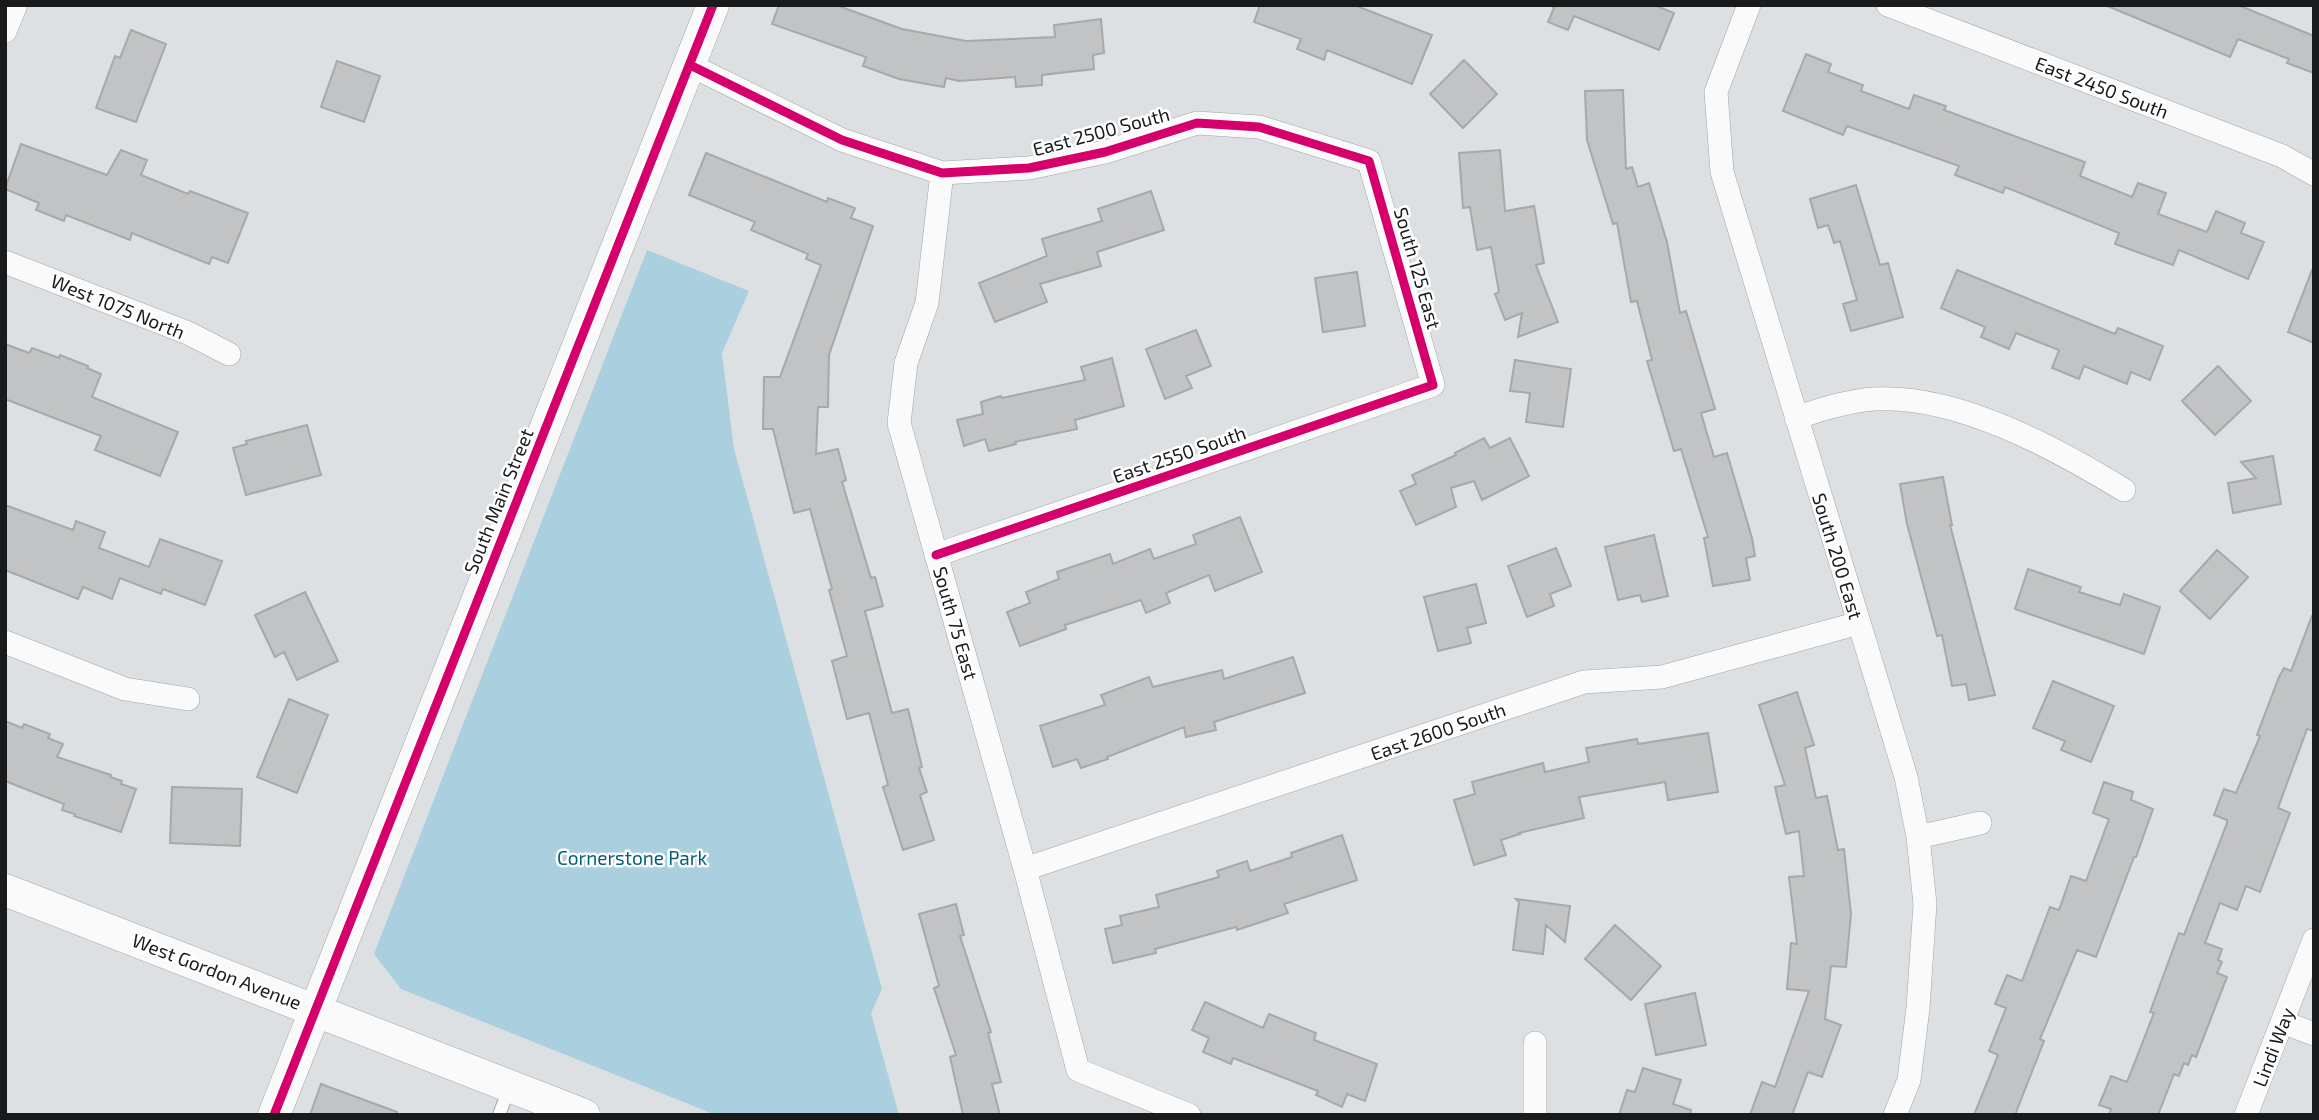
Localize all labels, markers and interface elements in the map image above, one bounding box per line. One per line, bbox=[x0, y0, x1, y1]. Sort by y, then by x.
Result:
street label: East 2450 South bbox=[2032, 51, 2172, 123]
street label: East 2500 South bbox=[1030, 102, 1172, 160]
street label: South 125 East bbox=[1390, 205, 1446, 331]
street label: West 1075 North bbox=[48, 269, 188, 343]
street label: East 2550 South bbox=[1109, 420, 1249, 488]
street label: South Main Street bbox=[458, 425, 538, 577]
street label: South 200 East bbox=[1808, 490, 1868, 622]
street label: South 75 East bbox=[929, 564, 983, 682]
street label: East 2600 South bbox=[1367, 697, 1509, 765]
park label: Cornerstone Park bbox=[557, 846, 707, 869]
street label: West Gordon Avenue bbox=[129, 928, 305, 1014]
street label: Lindi Way bbox=[2247, 1004, 2299, 1090]

